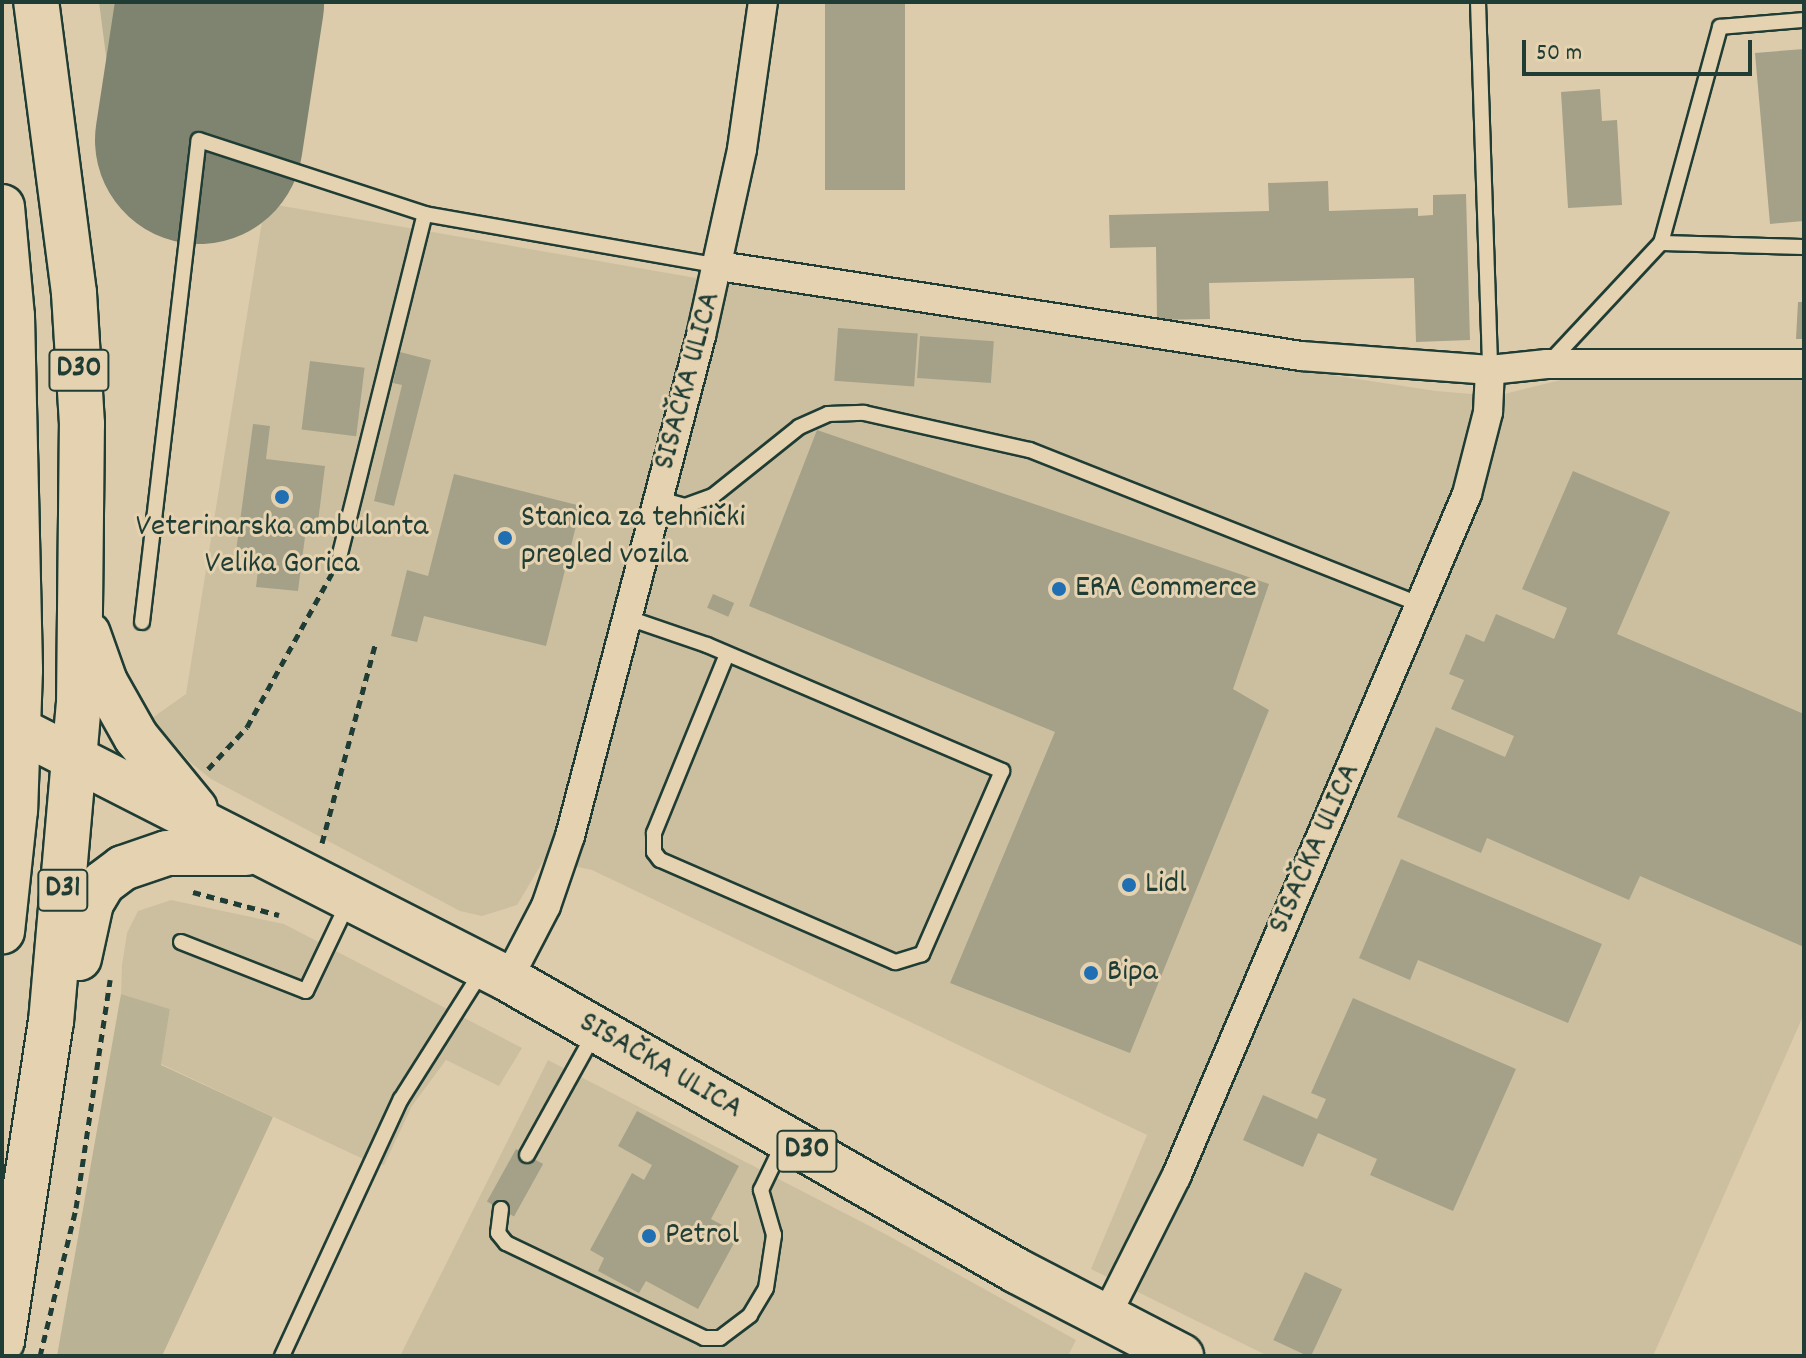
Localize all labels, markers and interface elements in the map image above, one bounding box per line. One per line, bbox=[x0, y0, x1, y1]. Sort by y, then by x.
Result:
scale bar bbox=[1526, 24, 1756, 74]
text: 50 m bbox=[1536, 37, 1582, 71]
street label: SISAČKA ULICA bbox=[647, 288, 731, 474]
road number: D30 bbox=[47, 344, 111, 396]
marker: Veterinarska ambulanta Velika Gorica bbox=[273, 488, 291, 506]
place label: Stanica za tehnički pregled vozila bbox=[521, 501, 745, 576]
place label: Veterinarska ambulanta Velika Gorica bbox=[136, 510, 428, 585]
marker: Stanica za tehnički pregled vozila bbox=[496, 529, 514, 547]
place label: ERA Commerce bbox=[1075, 570, 1257, 608]
marker: ERA Commerce bbox=[1050, 580, 1068, 598]
street label: SISAČKA ULICA bbox=[1261, 758, 1371, 940]
road number: D31 bbox=[37, 864, 89, 916]
place label: Lidl bbox=[1145, 866, 1187, 904]
marker: Lidl bbox=[1120, 876, 1138, 894]
place label: Bipa bbox=[1107, 954, 1158, 992]
marker: Bipa bbox=[1082, 964, 1100, 982]
street label: SISAČKA ULICA bbox=[571, 1005, 749, 1129]
road number: D30 bbox=[775, 1125, 839, 1177]
place label: Petrol bbox=[665, 1217, 739, 1255]
marker: Petrol bbox=[640, 1227, 658, 1245]

